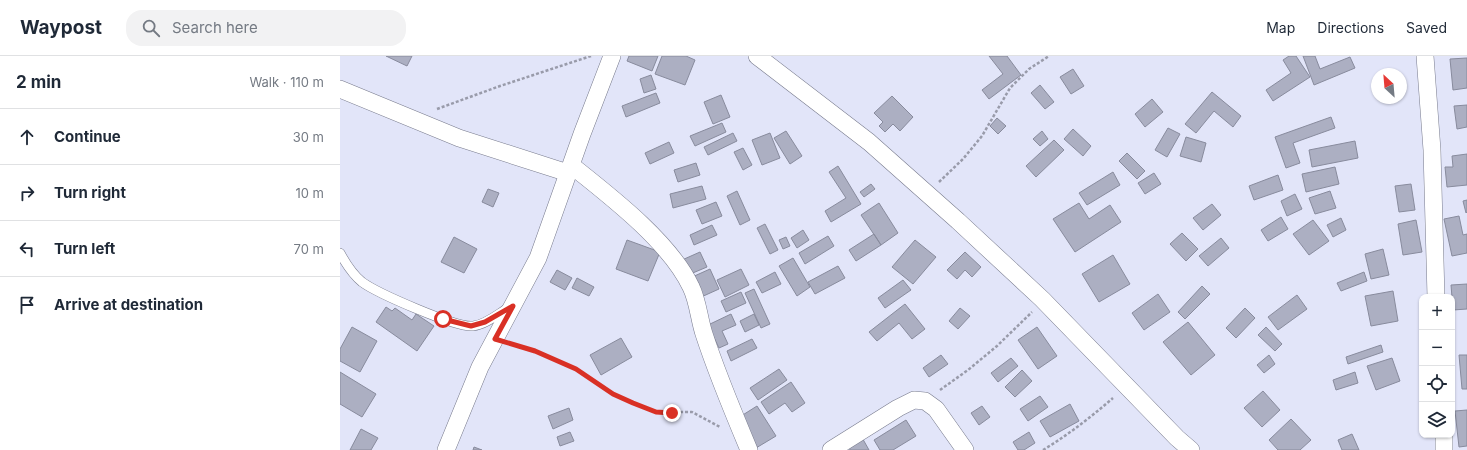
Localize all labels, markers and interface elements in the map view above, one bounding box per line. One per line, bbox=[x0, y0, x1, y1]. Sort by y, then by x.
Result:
search box bbox=[126, 10, 406, 46]
text: Waypost bbox=[20, 16, 102, 39]
icon: search bbox=[140, 17, 162, 39]
text: Search here bbox=[172, 18, 258, 37]
text: Map bbox=[1266, 19, 1295, 36]
text: Directions bbox=[1317, 19, 1384, 36]
text: Saved bbox=[1406, 19, 1447, 36]
north arrow bbox=[1371, 68, 1407, 104]
text: 2 min bbox=[16, 72, 61, 92]
text: Walk · 110 m bbox=[249, 74, 324, 90]
icon: ahead bbox=[16, 126, 38, 148]
text: Continue bbox=[54, 127, 121, 146]
text: 30 m bbox=[293, 129, 324, 145]
icon: right bbox=[16, 182, 38, 204]
text: Turn right bbox=[54, 183, 126, 202]
text: 10 m bbox=[295, 185, 324, 201]
icon: left bbox=[16, 238, 38, 260]
text: Turn left bbox=[54, 239, 115, 258]
text: 70 m bbox=[294, 241, 324, 257]
icon: arrive bbox=[16, 294, 38, 316]
map controls bbox=[1419, 294, 1455, 438]
button: + bbox=[1419, 294, 1455, 330]
text: Arrive at destination bbox=[54, 295, 203, 314]
route start bbox=[434, 310, 452, 328]
button: − bbox=[1419, 330, 1455, 366]
button: locate bbox=[1419, 366, 1455, 402]
button: layers bbox=[1419, 402, 1455, 438]
route end bbox=[663, 404, 681, 422]

